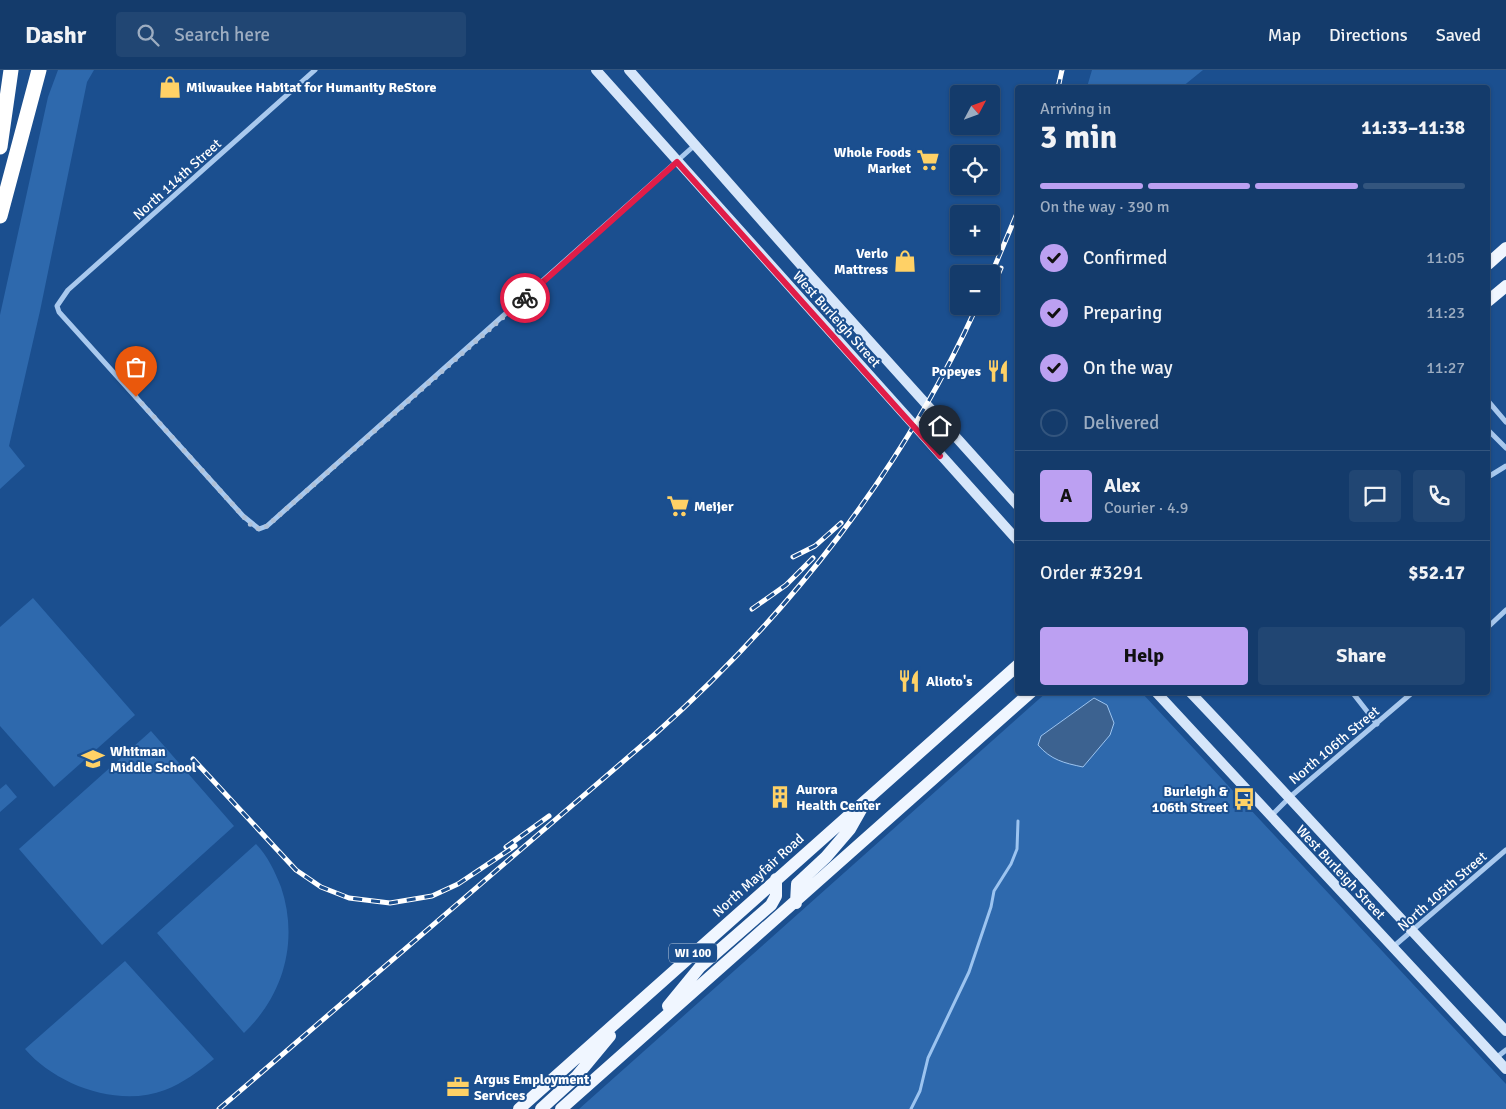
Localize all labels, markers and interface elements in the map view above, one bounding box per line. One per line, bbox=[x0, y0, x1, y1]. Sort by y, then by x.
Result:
search box bbox=[116, 12, 466, 57]
text: Dashr bbox=[25, 20, 86, 50]
icon: search bbox=[134, 21, 162, 49]
text: Search here bbox=[174, 23, 270, 47]
text: Map bbox=[1268, 24, 1301, 46]
text: Directions bbox=[1329, 24, 1408, 46]
text: Saved bbox=[1436, 24, 1481, 46]
shop icon: Milwaukee Habitat for Humanity ReStore bbox=[157, 74, 183, 100]
place label: Milwaukee Habitat for Humanity ReStore bbox=[186, 79, 436, 96]
north arrow bbox=[950, 85, 1000, 135]
map controls bbox=[950, 85, 1000, 315]
text: Arriving in bbox=[1040, 99, 1111, 119]
text: 11:33–11:38 bbox=[1361, 116, 1465, 140]
text: 3 min bbox=[1040, 118, 1117, 157]
street label: North 114th Street bbox=[130, 135, 225, 223]
place label: Whole Foods Market bbox=[834, 144, 912, 177]
button: locate bbox=[950, 145, 1000, 195]
supermarket icon: Whole Foods Market bbox=[915, 147, 941, 173]
text: On the way · 390 m bbox=[1040, 197, 1170, 217]
button: + bbox=[950, 205, 1000, 255]
icon: check bbox=[1040, 244, 1068, 272]
place label: Verlo Mattress bbox=[834, 245, 888, 278]
text: Confirmed bbox=[1083, 246, 1167, 270]
shop icon: Verlo Mattress bbox=[892, 248, 918, 274]
text: 11:05 bbox=[1426, 248, 1465, 268]
button: − bbox=[950, 265, 1000, 315]
street label: West Burleigh Street bbox=[789, 268, 884, 371]
courier bbox=[500, 273, 550, 323]
icon: bike bbox=[511, 284, 539, 312]
icon: check bbox=[1040, 299, 1068, 327]
text: Preparing bbox=[1083, 301, 1162, 325]
text: 11:23 bbox=[1426, 303, 1465, 323]
pin bbox=[115, 346, 157, 397]
icon: bag bbox=[122, 353, 150, 381]
icon: check bbox=[1040, 354, 1068, 382]
text: On the way bbox=[1083, 356, 1173, 380]
restaurant icon: Popeyes bbox=[985, 358, 1011, 384]
text: 11:27 bbox=[1426, 358, 1465, 378]
place label: Popeyes bbox=[931, 363, 981, 380]
pin bbox=[919, 405, 961, 456]
text: Delivered bbox=[1083, 411, 1159, 435]
icon: home bbox=[926, 412, 954, 440]
button: chat bbox=[1349, 470, 1401, 522]
button: phone bbox=[1413, 470, 1465, 522]
text: Alex bbox=[1104, 474, 1140, 498]
text: A bbox=[1060, 484, 1072, 508]
supermarket icon: Meijer bbox=[665, 493, 691, 519]
place label: Meijer bbox=[694, 498, 734, 515]
text: Courier · 4.9 bbox=[1104, 498, 1188, 518]
text: Order #3291 bbox=[1040, 561, 1143, 585]
text: $52.17 bbox=[1408, 561, 1465, 585]
button: Help bbox=[1040, 627, 1248, 685]
button: Share bbox=[1258, 627, 1465, 685]
restaurant icon: Alioto's bbox=[896, 668, 922, 694]
place label: Alioto's bbox=[926, 673, 972, 690]
street label: North 106th Street bbox=[1286, 703, 1383, 788]
place label: Whitman Middle School bbox=[110, 743, 197, 776]
school or university icon: Whitman Middle School bbox=[80, 746, 106, 772]
place label: Aurora Health Center bbox=[796, 781, 881, 814]
place label: Burleigh & 106th Street bbox=[1152, 783, 1229, 816]
building icon: Aurora Health Center bbox=[767, 784, 793, 810]
bus stop icon: Burleigh & 106th Street bbox=[1231, 786, 1257, 812]
street label: West Burleigh Street bbox=[1292, 822, 1389, 923]
street label: North Mayfair Road bbox=[709, 830, 807, 921]
street label: North 105th Street bbox=[1394, 848, 1490, 935]
road number: WI 100 bbox=[669, 944, 717, 962]
place label: Argus Employment Services bbox=[474, 1071, 590, 1104]
office icon: Argus Employment Services bbox=[445, 1074, 471, 1100]

